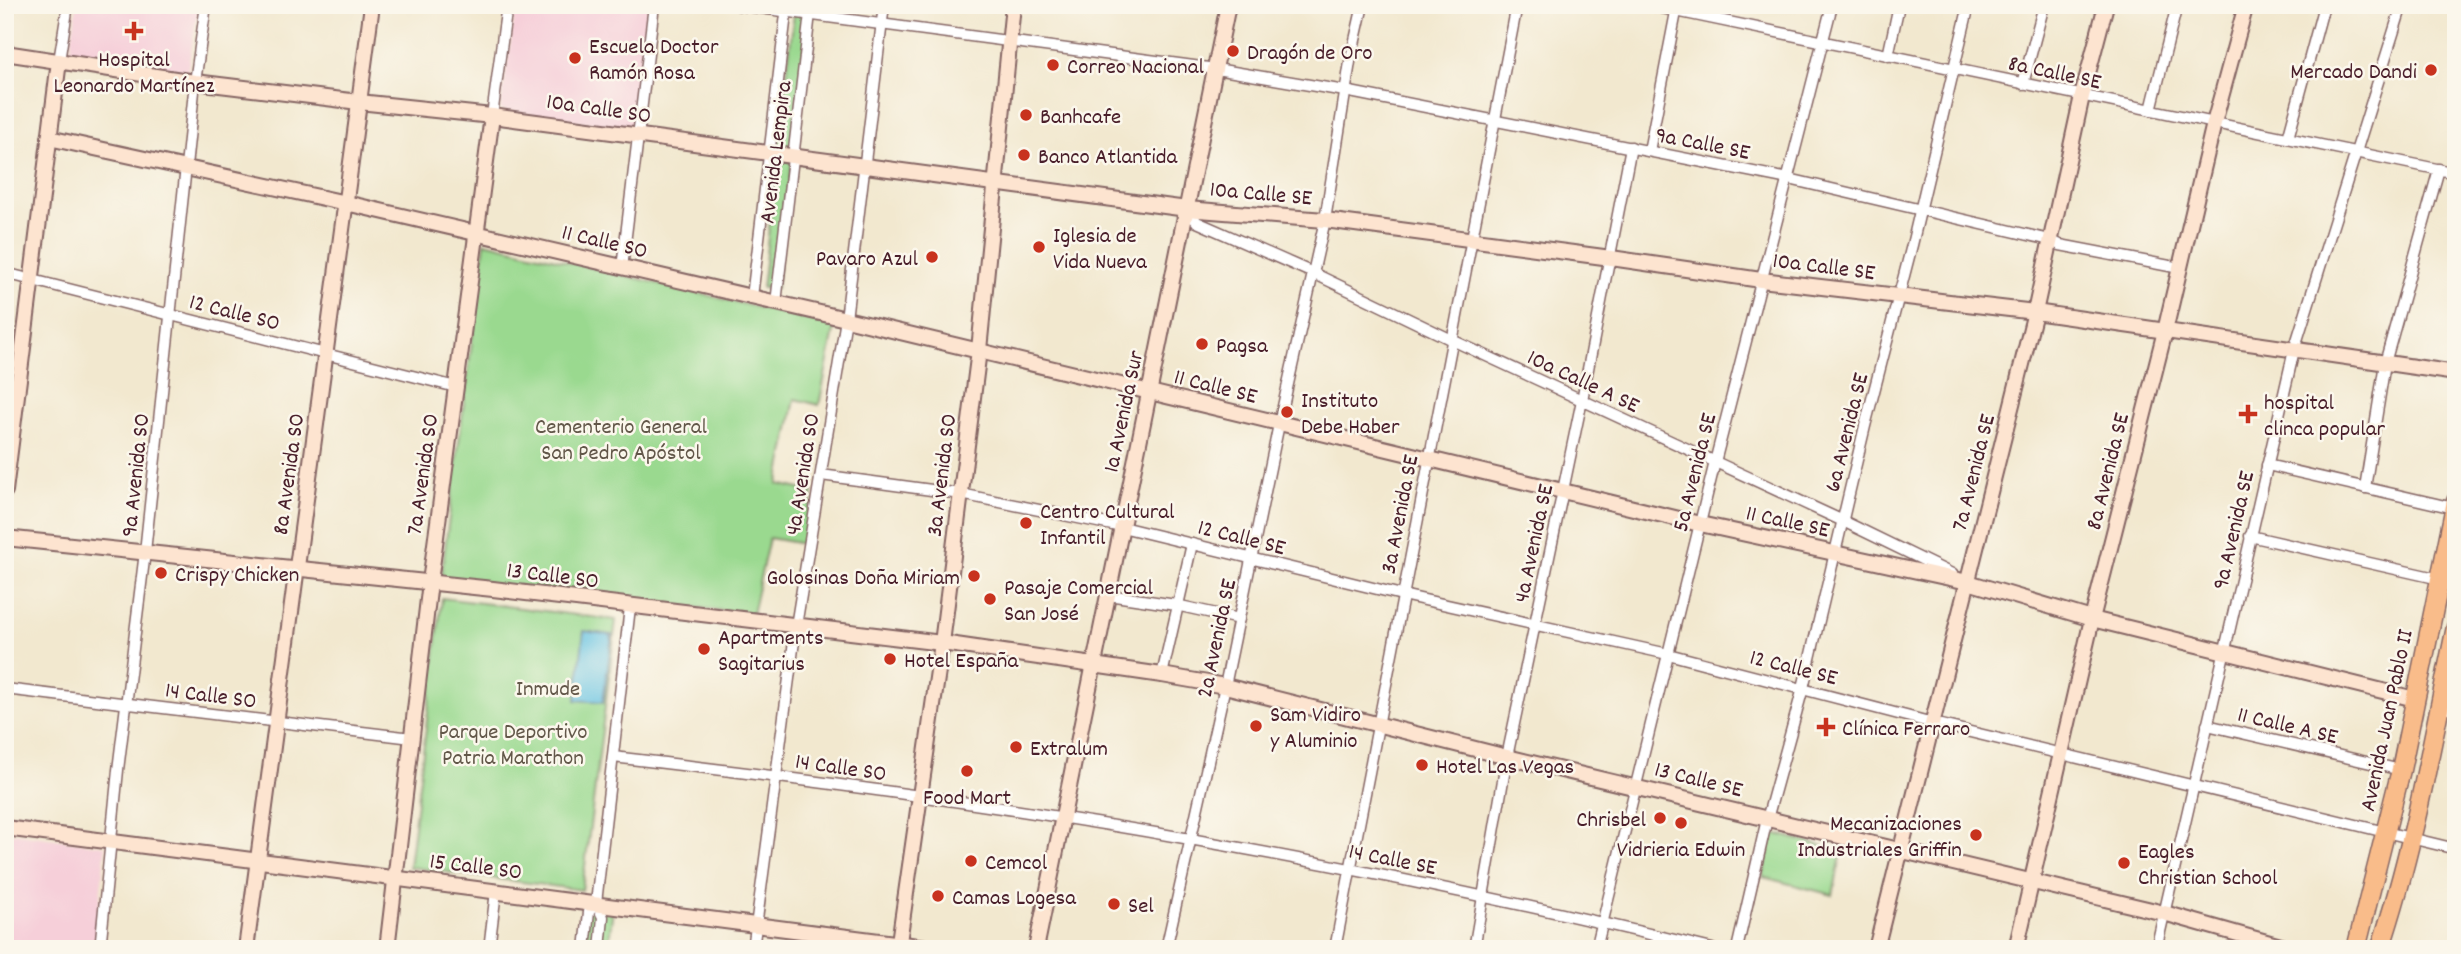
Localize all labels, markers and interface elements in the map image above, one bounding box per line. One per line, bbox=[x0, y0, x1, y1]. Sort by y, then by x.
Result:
marker: Hospital Leonardo Martínez bbox=[124, 21, 144, 41]
place label: Escuela Doctor Ramón Rosa bbox=[589, 32, 719, 91]
place label: Dragón de Oro bbox=[1247, 38, 1373, 71]
marker: Dragón de Oro bbox=[1225, 43, 1241, 59]
place label: Hospital Leonardo Martínez bbox=[53, 45, 215, 104]
street label: 8a Calle SE bbox=[2005, 48, 2104, 100]
marker: Escuela Doctor Ramón Rosa bbox=[567, 50, 583, 66]
place label: Correo Nacional bbox=[1067, 52, 1205, 85]
marker: Correo Nacional bbox=[1045, 57, 1061, 73]
place label: Mercado Dandi bbox=[2290, 57, 2417, 90]
marker: Mercado Dandi bbox=[2423, 62, 2439, 78]
street label: Avenida Lempira bbox=[752, 78, 803, 226]
street label: 10a Calle SO bbox=[544, 87, 653, 134]
place label: Banhcafe bbox=[1040, 102, 1121, 135]
marker: Banhcafe bbox=[1018, 107, 1034, 123]
street label: 9a Calle SE bbox=[1652, 120, 1753, 171]
place label: Banco Atlantida bbox=[1038, 142, 1178, 175]
marker: Banco Atlantida bbox=[1016, 147, 1032, 163]
street label: 10a Calle SE bbox=[1208, 175, 1314, 216]
street label: 11 Calle SO bbox=[558, 218, 650, 269]
place label: Iglesia de Vida Nueva bbox=[1053, 221, 1148, 280]
marker: Iglesia de Vida Nueva bbox=[1031, 239, 1047, 255]
place label: Pavaro Azul bbox=[816, 244, 919, 277]
street label: 10a Calle SE bbox=[1771, 246, 1877, 291]
marker: Pavaro Azul bbox=[924, 249, 940, 265]
street label: 12 Calle SO bbox=[185, 287, 283, 342]
place label: Pagsa bbox=[1216, 331, 1269, 364]
marker: Pagsa bbox=[1194, 336, 1210, 352]
street label: 10a Calle A SE bbox=[1521, 343, 1645, 424]
street label: 1a Avenida Sur bbox=[1096, 347, 1155, 476]
street label: 11 Calle SE bbox=[1170, 362, 1261, 415]
street label: 6a Avenida SE bbox=[1818, 369, 1879, 496]
place label: Instituto Debe Haber bbox=[1301, 386, 1400, 445]
place label: hospital clinca popular bbox=[2264, 388, 2385, 447]
marker: Instituto Debe Haber bbox=[1279, 404, 1295, 420]
marker: hospital clinca popular bbox=[2238, 404, 2258, 424]
street label: 5a Avenida SE bbox=[1666, 409, 1727, 536]
street label: 8a Avenida SE bbox=[2079, 409, 2140, 534]
street label: 7a Avenida SE bbox=[1945, 410, 2006, 535]
street label: 8a Avenida SO bbox=[266, 411, 315, 537]
street label: 4a Avenida SO bbox=[779, 411, 830, 538]
street label: 9a Avenida SO bbox=[115, 412, 160, 539]
street label: 7a Avenida SO bbox=[400, 412, 449, 537]
park label: Cementerio General San Pedro Apóstol bbox=[535, 412, 708, 471]
street label: 3a Avenida SO bbox=[920, 412, 967, 539]
street label: 3a Avenida SE bbox=[1374, 452, 1429, 577]
street label: 9a Avenida SE bbox=[2206, 468, 2265, 594]
street label: 4a Avenida SE bbox=[1507, 481, 1564, 606]
place label: Centro Cultural Infantil bbox=[1040, 497, 1175, 556]
street label: 11 Calle SE bbox=[1743, 499, 1833, 548]
street label: 12 Calle SE bbox=[1194, 513, 1289, 566]
marker: Centro Cultural Infantil bbox=[1018, 515, 1034, 531]
street label: 13 Calle SO bbox=[505, 555, 600, 599]
place label: Crispy Chicken bbox=[175, 560, 300, 593]
place label: Golosinas Doña Miriam bbox=[766, 563, 960, 596]
marker: Crispy Chicken bbox=[153, 565, 169, 581]
marker: Golosinas Doña Miriam bbox=[966, 568, 982, 584]
place label: Pasaje Comercial San José bbox=[1004, 573, 1153, 632]
street label: 2a Avenida SE bbox=[1190, 576, 1247, 701]
marker: Pasaje Comercial San José bbox=[982, 591, 998, 607]
place label: Apartments Sagitarius bbox=[718, 623, 824, 682]
street label: Avenida Juan Pablo II bbox=[2353, 627, 2424, 815]
marker: Apartments Sagitarius bbox=[696, 641, 712, 657]
street label: 12 Calle SE bbox=[1746, 643, 1841, 696]
place label: Hotel España bbox=[904, 646, 1020, 679]
marker: Hotel España bbox=[882, 651, 898, 667]
park label: Inmude bbox=[516, 674, 580, 707]
street label: 14 Calle SO bbox=[163, 676, 258, 719]
place label: Sam Vidiro y Aluminio bbox=[1270, 700, 1361, 759]
street label: 11 Calle A SE bbox=[2234, 700, 2341, 755]
place label: Clínica Ferraro bbox=[1842, 714, 1970, 747]
park label: Parque Deportivo Patria Marathon bbox=[438, 717, 588, 776]
marker: Clínica Ferraro bbox=[1816, 717, 1836, 737]
marker: Sam Vidiro y Aluminio bbox=[1248, 718, 1264, 734]
place label: Extralum bbox=[1030, 734, 1108, 767]
marker: Extralum bbox=[1008, 739, 1024, 755]
street label: 14 Calle SO bbox=[793, 747, 888, 792]
place label: Hotel Las Vegas bbox=[1436, 752, 1574, 785]
street label: 13 Calle SE bbox=[1651, 755, 1746, 808]
marker: Hotel Las Vegas bbox=[1414, 757, 1430, 773]
marker: Food Mart bbox=[959, 763, 975, 779]
place label: Food Mart bbox=[923, 783, 1011, 816]
place label: Chrisbel bbox=[1576, 805, 1647, 838]
place label: Mecanizaciones Industriales Griffin bbox=[1797, 809, 1962, 868]
marker: Chrisbel bbox=[1652, 810, 1668, 826]
marker: Vidrieria Edwin bbox=[1673, 815, 1689, 831]
marker: Mecanizaciones Industriales Griffin bbox=[1968, 827, 1984, 843]
place label: Vidrieria Edwin bbox=[1617, 835, 1745, 868]
street label: 14 Calle SE bbox=[1346, 837, 1440, 886]
place label: Eagles Christian School bbox=[2138, 837, 2278, 896]
street label: 15 Calle SO bbox=[428, 846, 524, 891]
place label: Cemcol bbox=[985, 848, 1048, 881]
marker: Cemcol bbox=[963, 853, 979, 869]
marker: Eagles Christian School bbox=[2116, 855, 2132, 871]
place label: Camas Logesa bbox=[952, 883, 1077, 916]
marker: Camas Logesa bbox=[930, 888, 946, 904]
place label: Sel bbox=[1128, 891, 1154, 924]
marker: Sel bbox=[1106, 896, 1122, 912]

